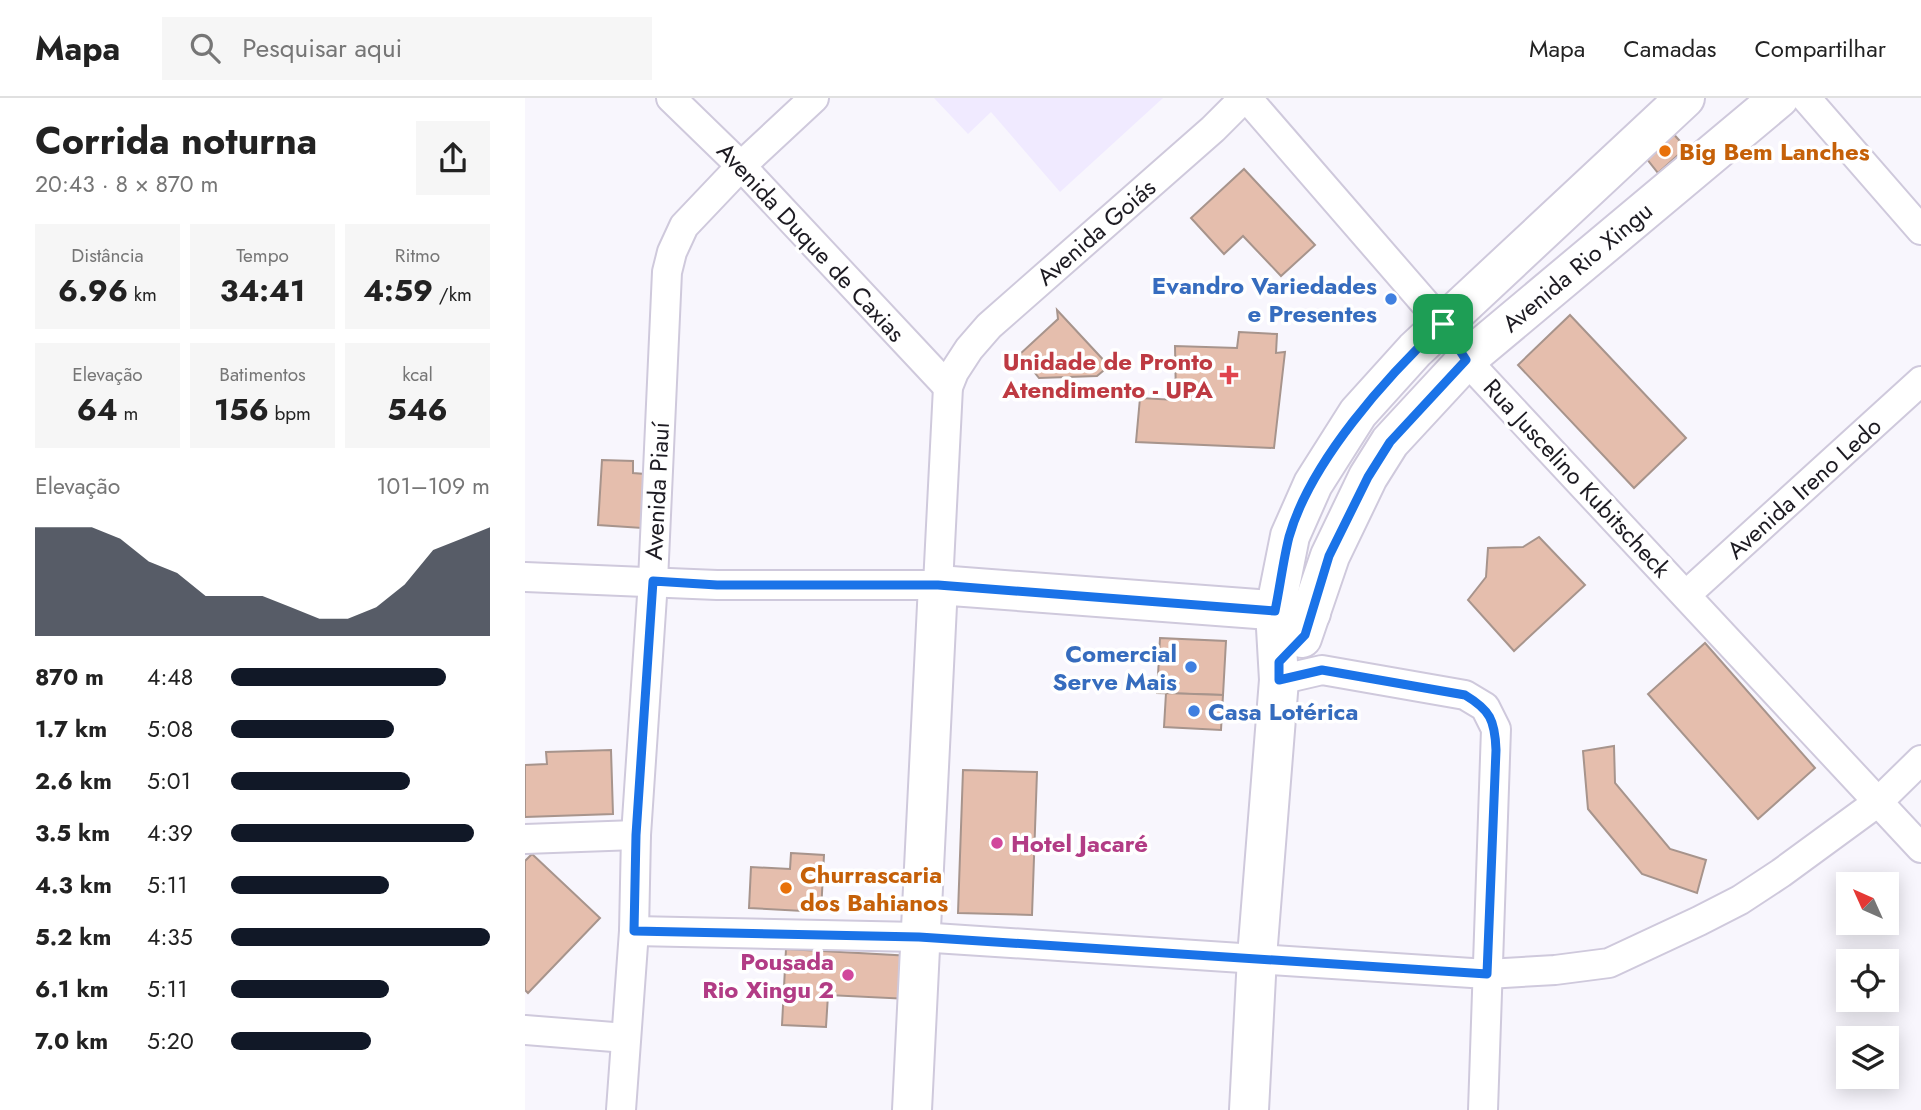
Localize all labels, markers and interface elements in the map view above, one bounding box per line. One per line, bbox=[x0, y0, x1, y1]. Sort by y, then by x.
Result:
search box bbox=[162, 17, 652, 80]
text: Mapa bbox=[35, 25, 120, 72]
icon: search bbox=[186, 29, 224, 67]
text: Pesquisar aqui bbox=[242, 29, 402, 67]
text: Mapa bbox=[1529, 31, 1585, 66]
text: Camadas bbox=[1623, 31, 1716, 66]
text: Compartilhar bbox=[1754, 31, 1886, 66]
text: Corrida noturna bbox=[35, 113, 317, 168]
button: share bbox=[416, 121, 490, 195]
street label: Avenida Duque de Caxias bbox=[709, 134, 913, 350]
place label: Big Bem Lanches bbox=[1679, 134, 1870, 169]
marker: Big Bem Lanches bbox=[1657, 143, 1673, 159]
text: 20:43 · 8 × 870 m bbox=[35, 167, 218, 201]
street label: Avenida Goiás bbox=[1029, 170, 1163, 294]
street label: Avenida Rio Xingu bbox=[1494, 194, 1660, 340]
text: Distância bbox=[71, 242, 144, 269]
text: Tempo bbox=[236, 242, 289, 269]
text: Ritmo bbox=[395, 242, 440, 269]
place label: Evandro Variedades e Presentes bbox=[1152, 268, 1377, 331]
text: 6.96 bbox=[58, 269, 128, 312]
text: 34:41 bbox=[220, 269, 305, 312]
text: 4:59 bbox=[363, 269, 433, 312]
text: km bbox=[128, 281, 157, 308]
text: /km bbox=[433, 281, 472, 308]
marker: Evandro Variedades e Presentes bbox=[1383, 291, 1399, 307]
pin bbox=[1413, 294, 1473, 354]
icon: arrive bbox=[1424, 305, 1462, 343]
place label: Unidade de Pronto Atendimento - UPA bbox=[1001, 344, 1213, 407]
text: Elevação bbox=[72, 361, 143, 388]
text: Batimentos bbox=[219, 361, 306, 388]
text: kcal bbox=[402, 361, 433, 388]
marker: Unidade de Pronto Atendimento - UPA bbox=[1219, 365, 1239, 385]
street label: Rua Juscelino Kubitscheck bbox=[1475, 371, 1679, 586]
text: 64 bbox=[77, 388, 118, 431]
text: 156 bbox=[214, 388, 269, 431]
text: 546 bbox=[387, 388, 448, 431]
text: m bbox=[118, 400, 138, 427]
text: bpm bbox=[269, 400, 311, 427]
street label: Avenida Ireno Ledo bbox=[1719, 409, 1889, 567]
street label: Avenida Piauí bbox=[636, 420, 678, 561]
text: Elevação bbox=[35, 469, 120, 503]
text: 101–109 m bbox=[376, 469, 490, 503]
place label: Comercial Serve Mais bbox=[1053, 636, 1177, 699]
marker: Comercial Serve Mais bbox=[1183, 659, 1199, 675]
text: 870 m bbox=[35, 660, 104, 694]
text: 4:48 bbox=[147, 660, 193, 694]
place label: Casa Lotérica bbox=[1208, 694, 1358, 729]
marker: Casa Lotérica bbox=[1186, 703, 1202, 719]
text: 1.7 km bbox=[35, 712, 107, 746]
text: 5:08 bbox=[147, 712, 193, 746]
text: 2.6 km bbox=[35, 764, 112, 798]
text: 5:01 bbox=[147, 764, 191, 798]
text: 3.5 km bbox=[35, 816, 110, 850]
text: 4:39 bbox=[147, 816, 193, 850]
place label: Hotel Jacaré bbox=[1011, 826, 1148, 861]
marker: Hotel Jacaré bbox=[989, 835, 1005, 851]
place label: Churrascaria dos Bahianos bbox=[800, 857, 948, 920]
text: 4.3 km bbox=[35, 868, 112, 902]
text: 5:11 bbox=[147, 868, 188, 902]
north arrow bbox=[1836, 872, 1899, 934]
map controls bbox=[1836, 872, 1899, 1089]
marker: Churrascaria dos Bahianos bbox=[778, 880, 794, 896]
text: 5.2 km bbox=[35, 920, 111, 954]
text: 4:35 bbox=[147, 920, 193, 954]
place label: Pousada Rio Xingu 2 bbox=[702, 944, 834, 1007]
button: locate bbox=[1836, 949, 1899, 1012]
marker: Pousada Rio Xingu 2 bbox=[840, 967, 856, 983]
text: 6.1 km bbox=[35, 972, 109, 1006]
text: 5:11 bbox=[147, 972, 188, 1006]
text: 7.0 km bbox=[35, 1024, 108, 1058]
text: 5:20 bbox=[147, 1024, 194, 1058]
button: layers bbox=[1836, 1026, 1899, 1089]

